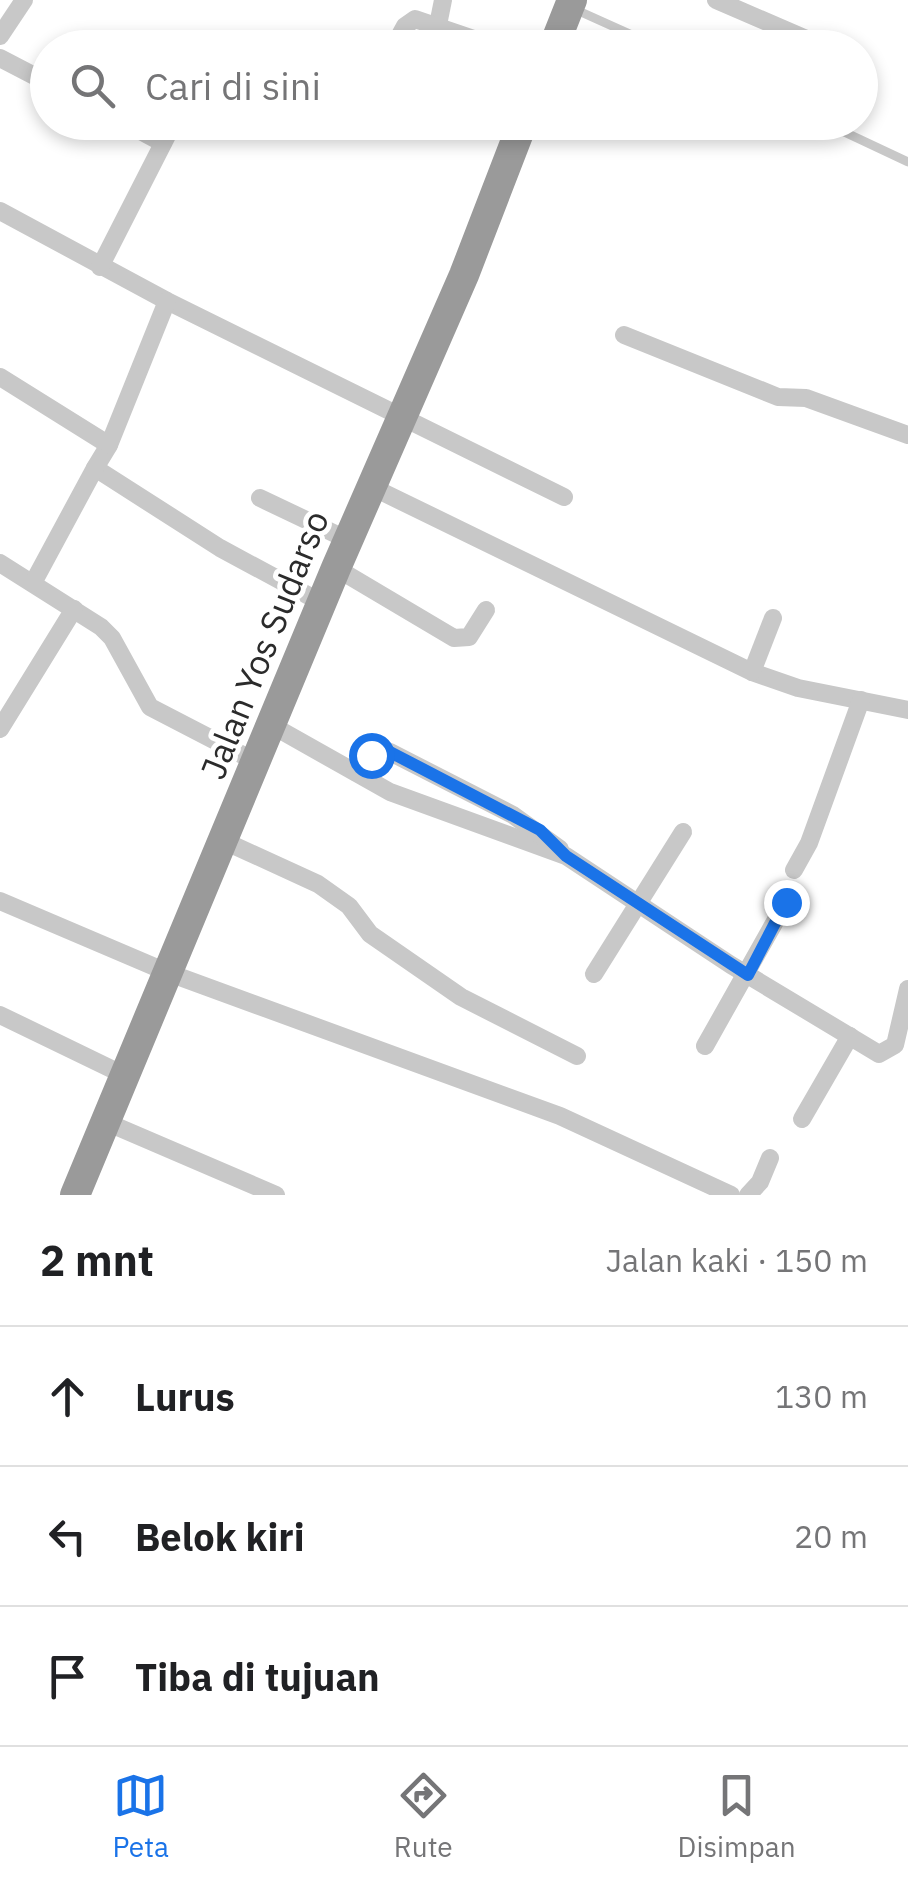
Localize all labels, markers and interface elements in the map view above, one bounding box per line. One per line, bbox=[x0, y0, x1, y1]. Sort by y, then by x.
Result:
search box bbox=[30, 30, 878, 140]
icon: search bbox=[65, 58, 120, 113]
text: Cari di sini bbox=[145, 61, 321, 110]
street label: Jalan Yos Sudarso bbox=[189, 504, 339, 786]
route start bbox=[349, 733, 395, 779]
route end bbox=[764, 880, 810, 926]
text: 2 mnt bbox=[40, 1233, 154, 1288]
text: Jalan kaki · 150 m bbox=[606, 1239, 868, 1281]
icon: ahead bbox=[40, 1369, 95, 1424]
text: Lurus bbox=[135, 1372, 235, 1421]
text: 130 m bbox=[775, 1375, 868, 1417]
icon: left bbox=[40, 1509, 95, 1564]
text: Belok kiri bbox=[135, 1512, 305, 1561]
text: 20 m bbox=[794, 1515, 868, 1557]
icon: arrive bbox=[40, 1649, 95, 1704]
text: Tiba di tujuan bbox=[135, 1652, 380, 1701]
tab: Peta bbox=[112, 1768, 169, 1865]
tab: Rute bbox=[394, 1768, 453, 1865]
tab: Disimpan bbox=[678, 1768, 796, 1865]

